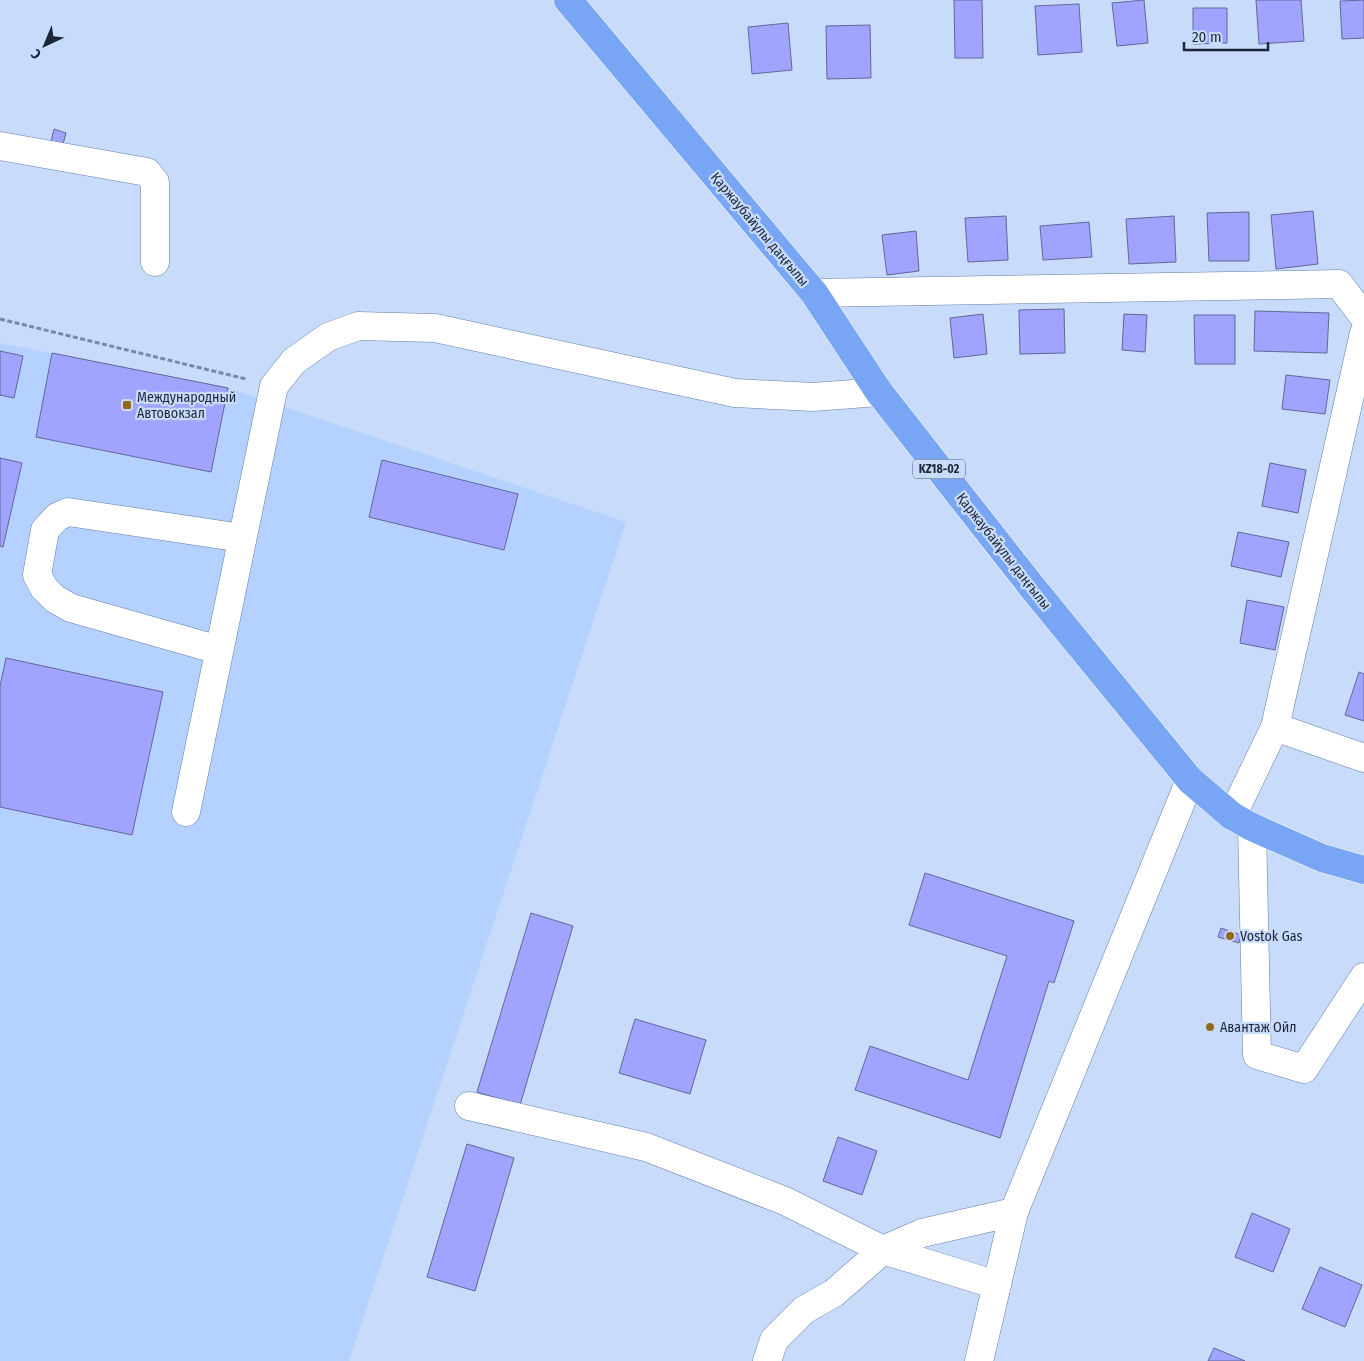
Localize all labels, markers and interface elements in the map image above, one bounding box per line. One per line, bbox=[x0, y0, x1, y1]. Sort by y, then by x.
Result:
north arrow bbox=[20, 20, 70, 70]
scale bar bbox=[1184, 20, 1268, 52]
text: 20 m bbox=[1192, 28, 1222, 46]
text: С bbox=[27, 45, 45, 63]
street label: Қаржаубайұлы даңғылы bbox=[707, 169, 812, 290]
place label: Международный Автовокзал bbox=[137, 389, 236, 422]
marker: Международный Автовокзал bbox=[121, 399, 133, 411]
road number: KZ18-02 bbox=[913, 459, 965, 478]
street label: Қаржаубайұлы даңғылы bbox=[953, 490, 1054, 613]
place label: Vostok Gas bbox=[1240, 928, 1302, 945]
marker: Vostok Gas bbox=[1224, 930, 1236, 942]
place label: Авантаж Ойл bbox=[1220, 1019, 1296, 1036]
marker: Авантаж Ойл bbox=[1204, 1021, 1216, 1033]

